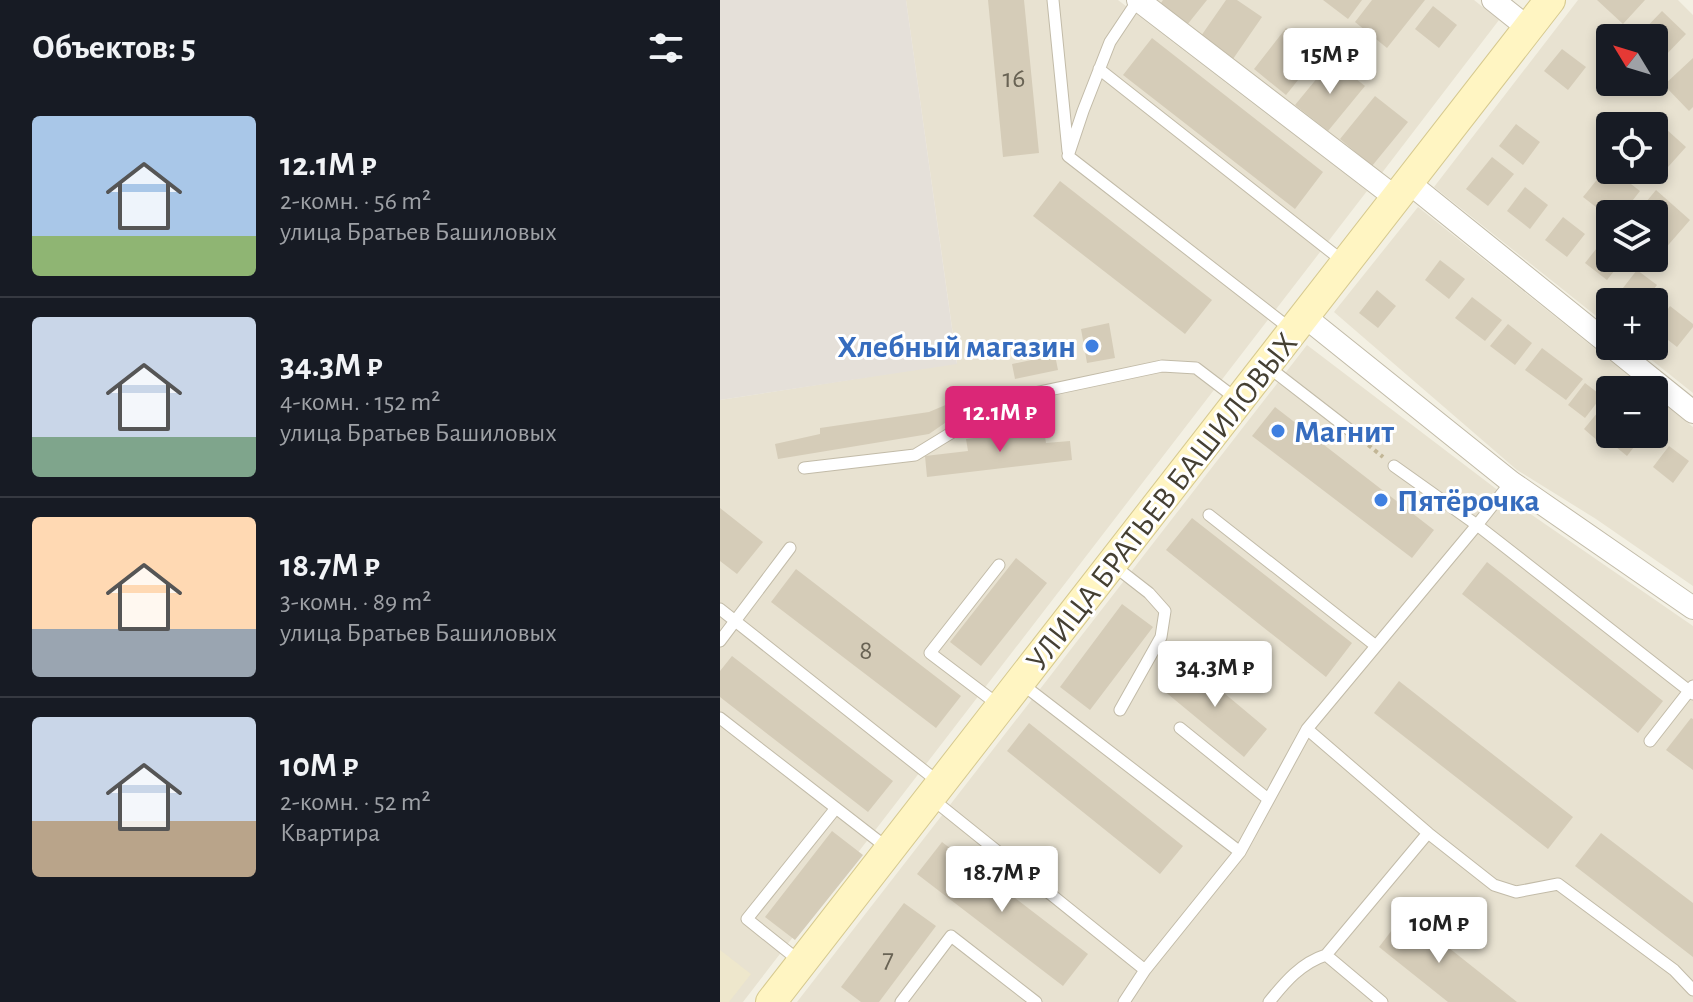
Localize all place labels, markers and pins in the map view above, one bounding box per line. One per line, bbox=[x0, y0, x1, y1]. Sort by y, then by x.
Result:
pin: 15M ₽ bbox=[1274, 28, 1386, 96]
place label: Хлебный магазин bbox=[837, 331, 1076, 363]
marker: Хлебный магазин bbox=[1083, 337, 1101, 355]
pin: 12.1M ₽ bbox=[926, 386, 1074, 454]
place label: Магнит bbox=[1294, 416, 1394, 448]
marker: Магнит bbox=[1269, 422, 1287, 440]
place label: Пятёрочка bbox=[1397, 485, 1540, 517]
marker: Пятёрочка bbox=[1372, 491, 1390, 509]
pin: 34.3M ₽ bbox=[1141, 641, 1289, 709]
pin: 18.7M ₽ bbox=[928, 846, 1076, 914]
pin: 10M ₽ bbox=[1383, 897, 1495, 965]

